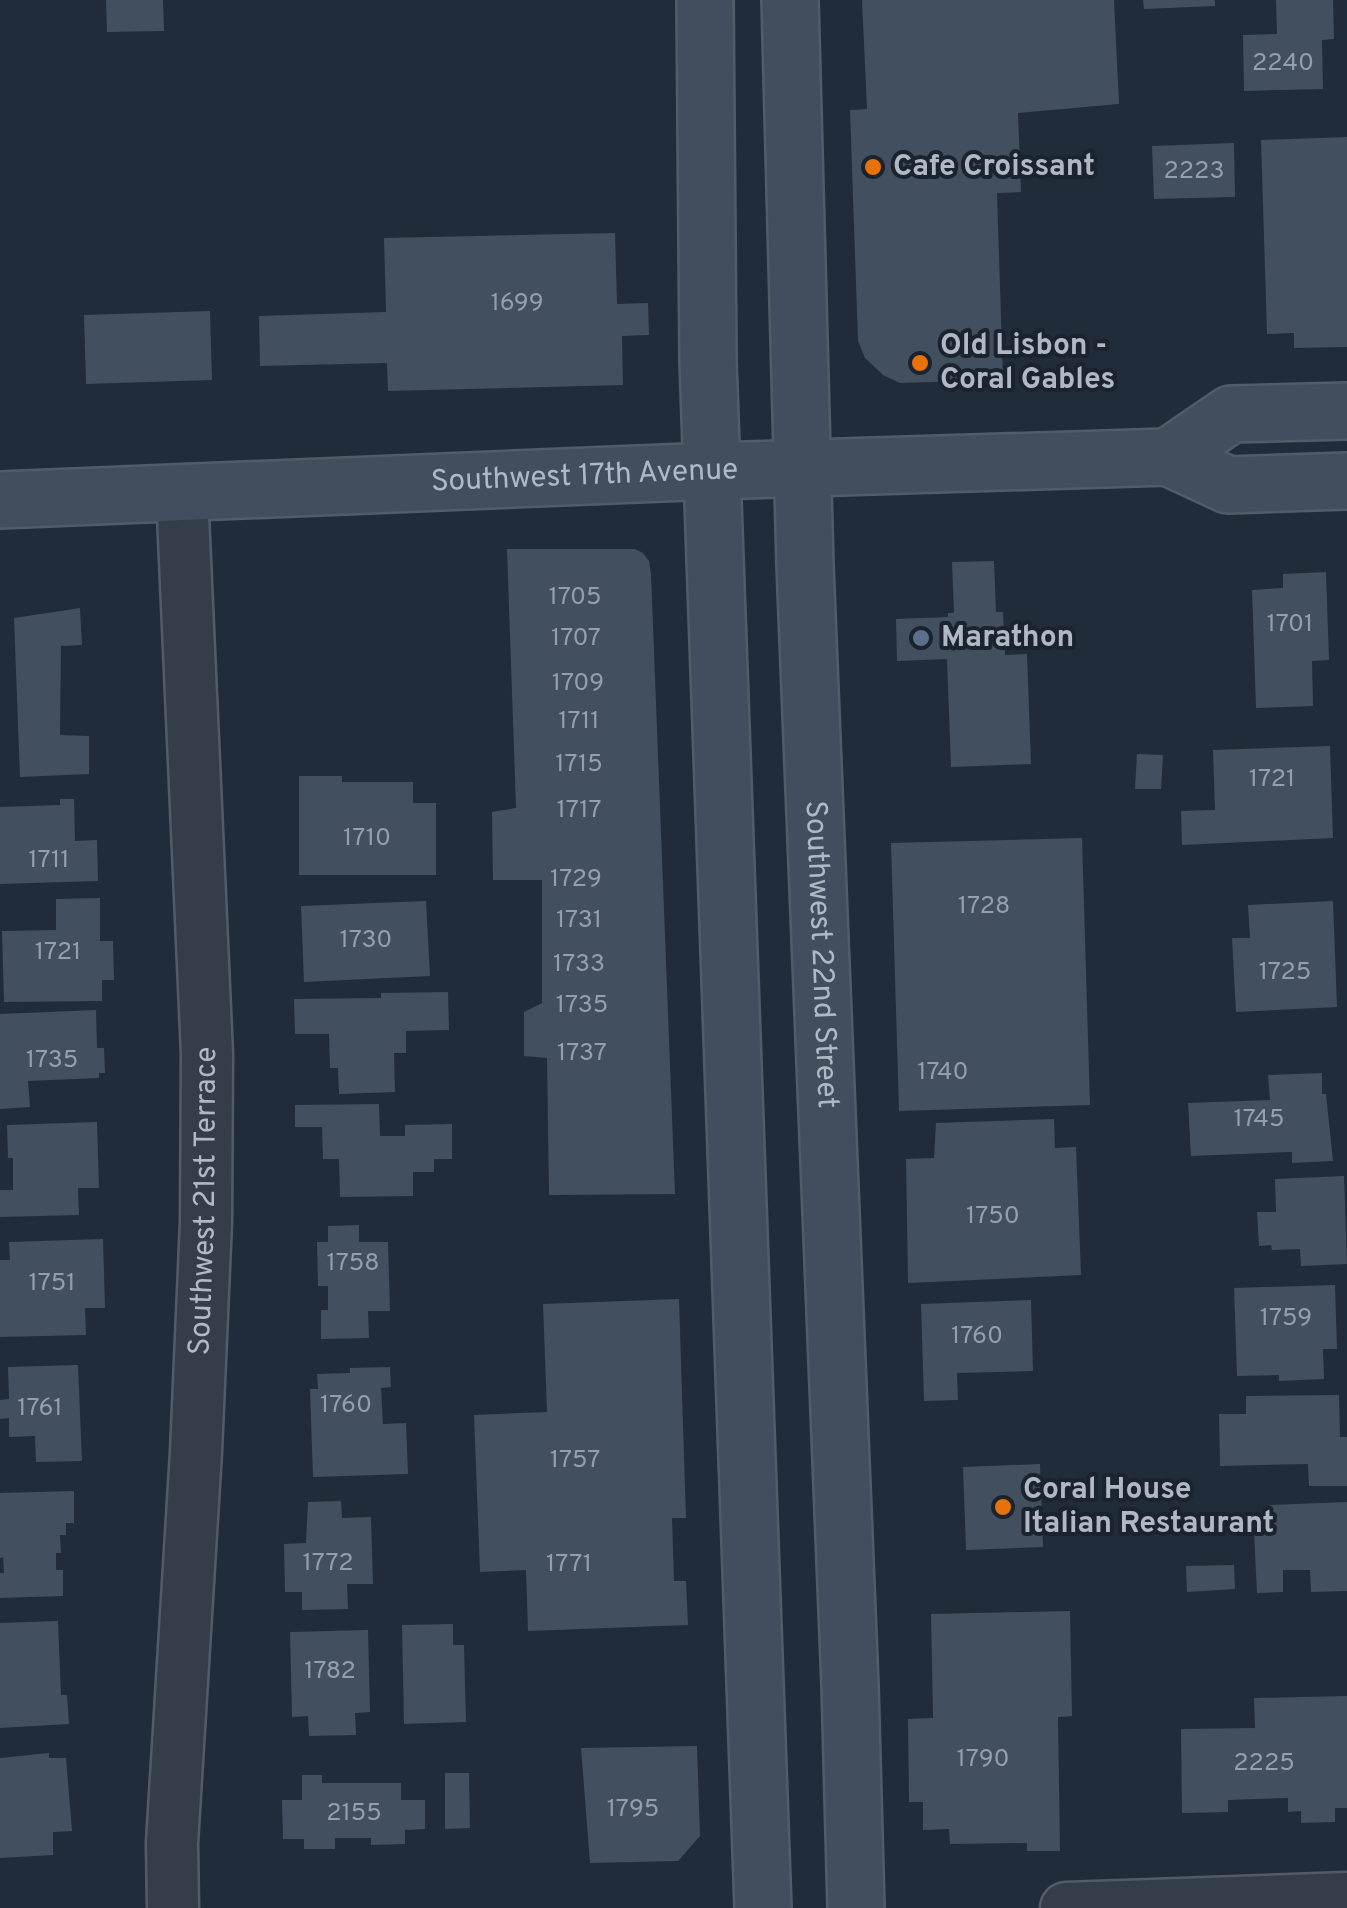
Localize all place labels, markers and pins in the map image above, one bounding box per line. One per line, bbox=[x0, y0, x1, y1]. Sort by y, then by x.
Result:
place label: Cafe Croissant bbox=[893, 149, 1095, 186]
marker: Cafe Croissant bbox=[862, 156, 884, 178]
place label: Old Lisbon - Coral Gables bbox=[940, 328, 1115, 399]
marker: Old Lisbon - Coral Gables bbox=[909, 352, 931, 374]
place label: Marathon bbox=[941, 620, 1074, 657]
marker: Marathon bbox=[910, 627, 932, 649]
place label: Coral House Italian Restaurant bbox=[1023, 1472, 1274, 1543]
marker: Coral House Italian Restaurant bbox=[992, 1496, 1014, 1518]

